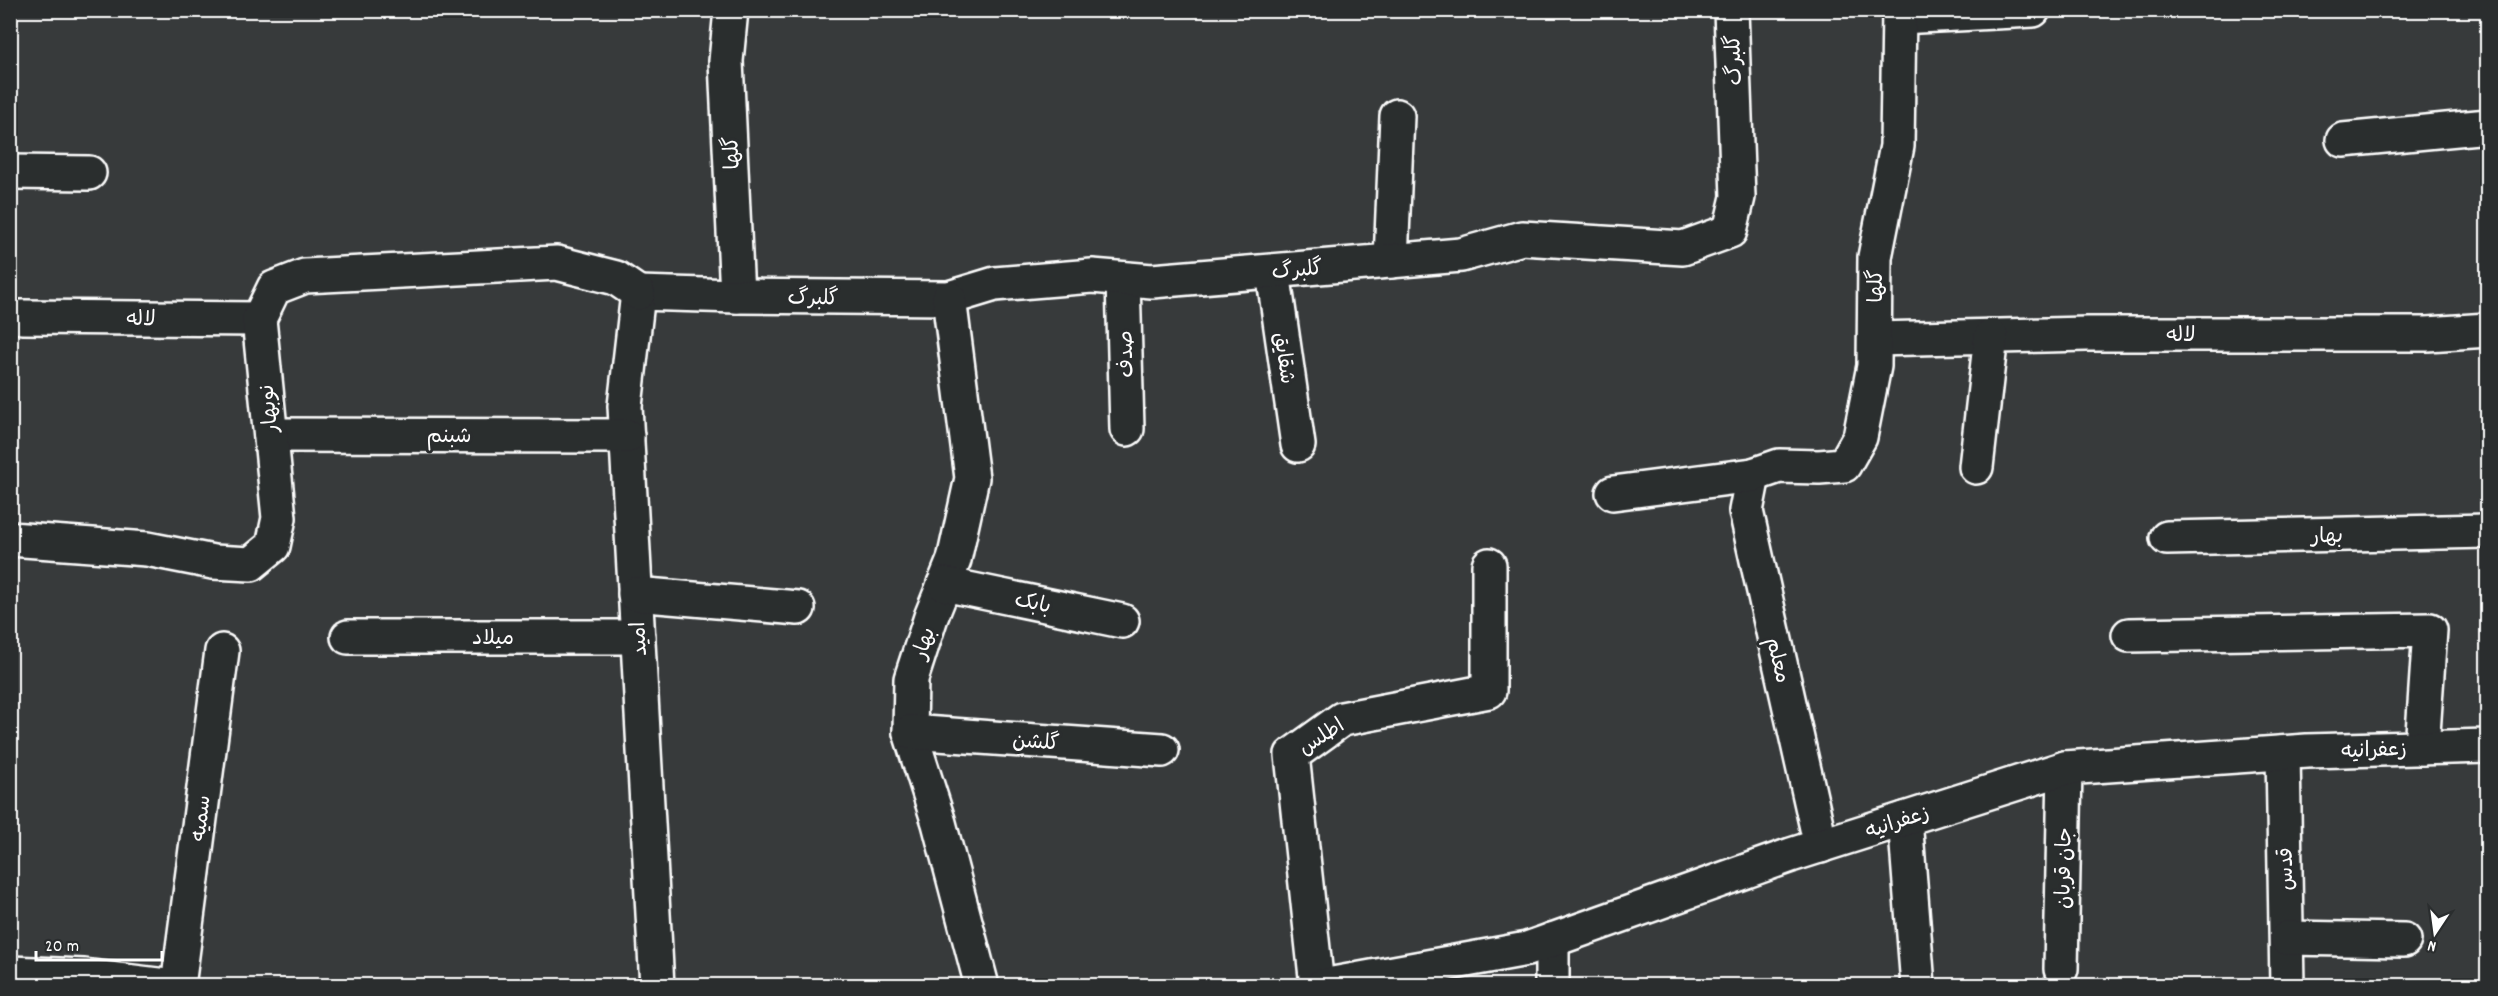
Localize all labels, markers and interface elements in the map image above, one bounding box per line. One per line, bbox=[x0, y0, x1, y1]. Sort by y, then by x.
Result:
street label: گلبرگ bbox=[1720, 34, 1752, 86]
street label: گلها bbox=[718, 135, 750, 170]
street label: گلبرگ bbox=[1271, 255, 1324, 289]
street label: گلها bbox=[1863, 269, 1893, 303]
street label: گلبرگ bbox=[787, 285, 839, 315]
street label: لاله bbox=[126, 306, 156, 336]
street label: لاله bbox=[2166, 322, 2196, 352]
street label: صدف bbox=[1113, 330, 1143, 378]
street label: شقایق bbox=[1264, 331, 1300, 386]
street label: نوبهار bbox=[254, 383, 289, 435]
street label: شبنم bbox=[427, 423, 471, 453]
street label: بهار bbox=[2309, 523, 2343, 553]
street label: بابک bbox=[1011, 586, 1053, 623]
street label: امید bbox=[625, 621, 657, 657]
street label: بهار bbox=[906, 624, 945, 666]
street label: میلاد bbox=[472, 625, 514, 655]
street label: معلم bbox=[1756, 635, 1796, 686]
street label: اطلس bbox=[1294, 712, 1352, 765]
street label: گلشن bbox=[1011, 727, 1060, 761]
street label: زعفرانیه bbox=[2341, 736, 2407, 768]
street label: سمیه bbox=[185, 794, 221, 843]
street label: زعفرانیه bbox=[1862, 799, 1934, 848]
street label: جان قربان bbox=[2050, 827, 2082, 909]
street label: قدس bbox=[2273, 847, 2303, 891]
north arrow bbox=[2405, 903, 2465, 963]
scale bar bbox=[36, 924, 162, 962]
text: N bbox=[2426, 933, 2439, 957]
text: 20 m bbox=[45, 935, 79, 960]

